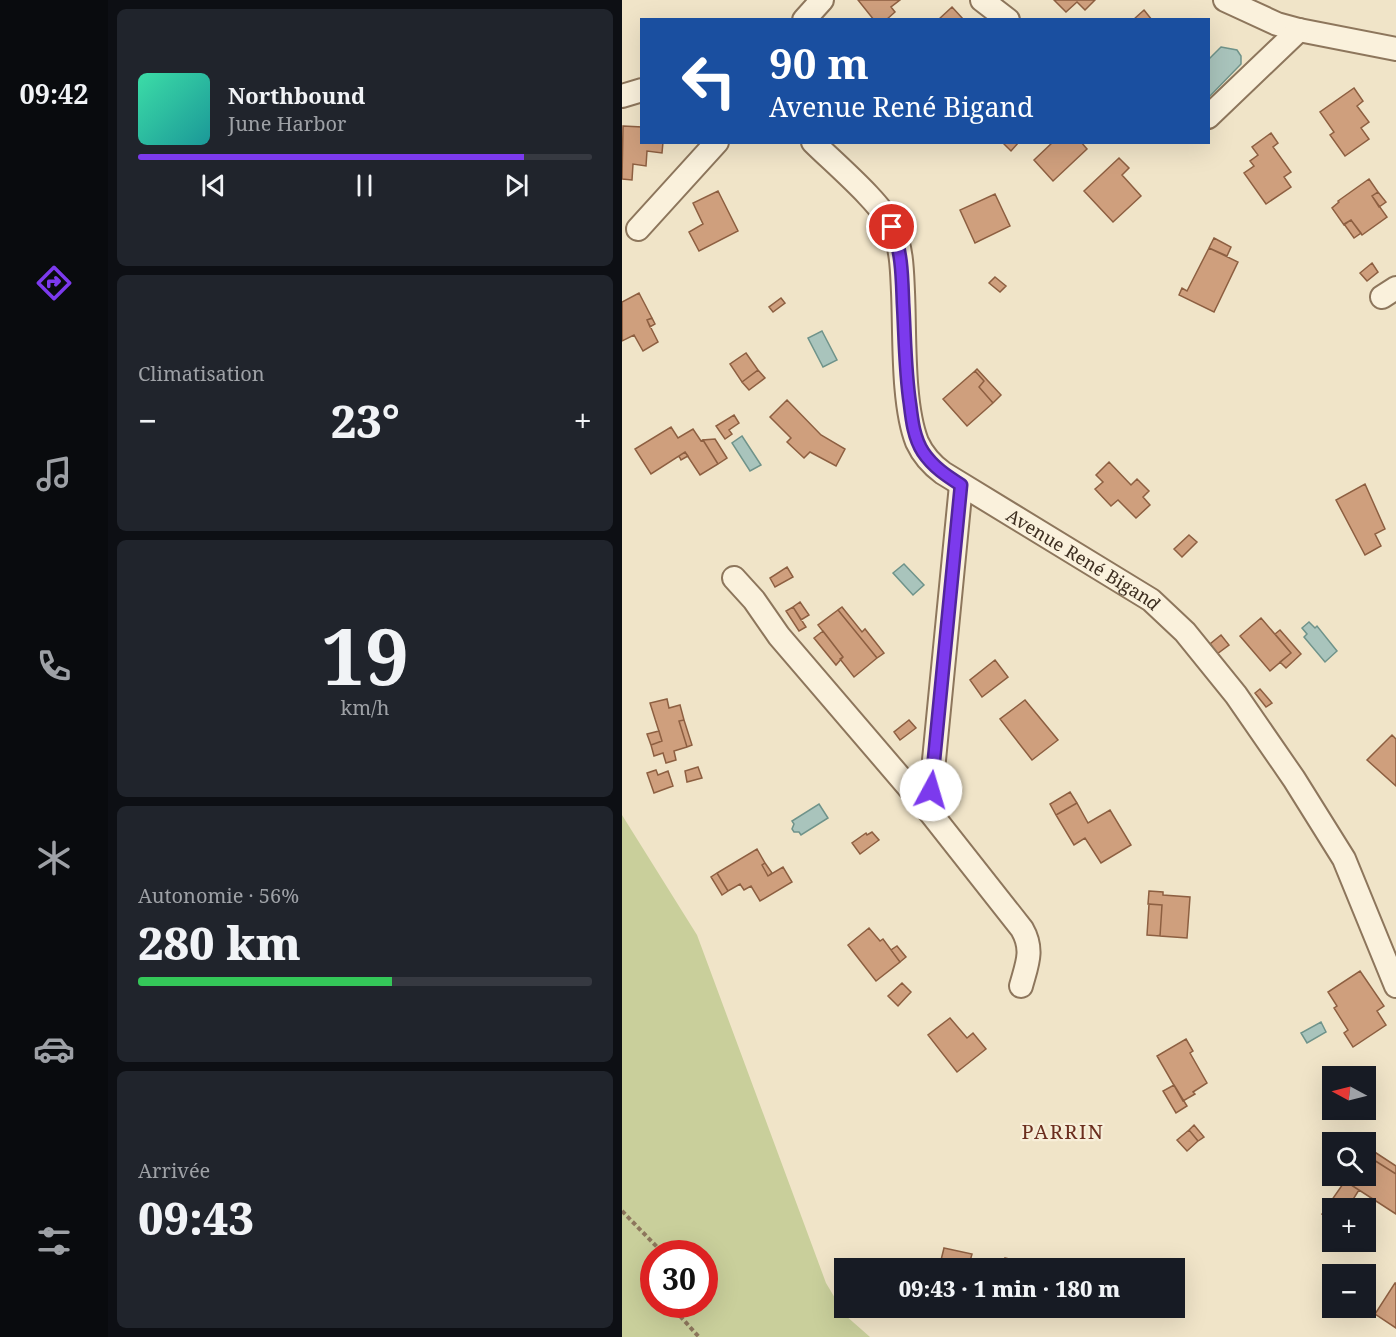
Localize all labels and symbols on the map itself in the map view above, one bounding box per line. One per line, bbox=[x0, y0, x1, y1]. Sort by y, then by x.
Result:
pin bbox=[866, 201, 917, 252]
street label: Avenue René Bigand bbox=[1002, 503, 1166, 615]
position arrow bbox=[899, 758, 963, 822]
north arrow bbox=[1322, 1066, 1376, 1120]
district label: PARRIN bbox=[1021, 1118, 1105, 1145]
speed limit sign: 30 bbox=[640, 1240, 718, 1318]

